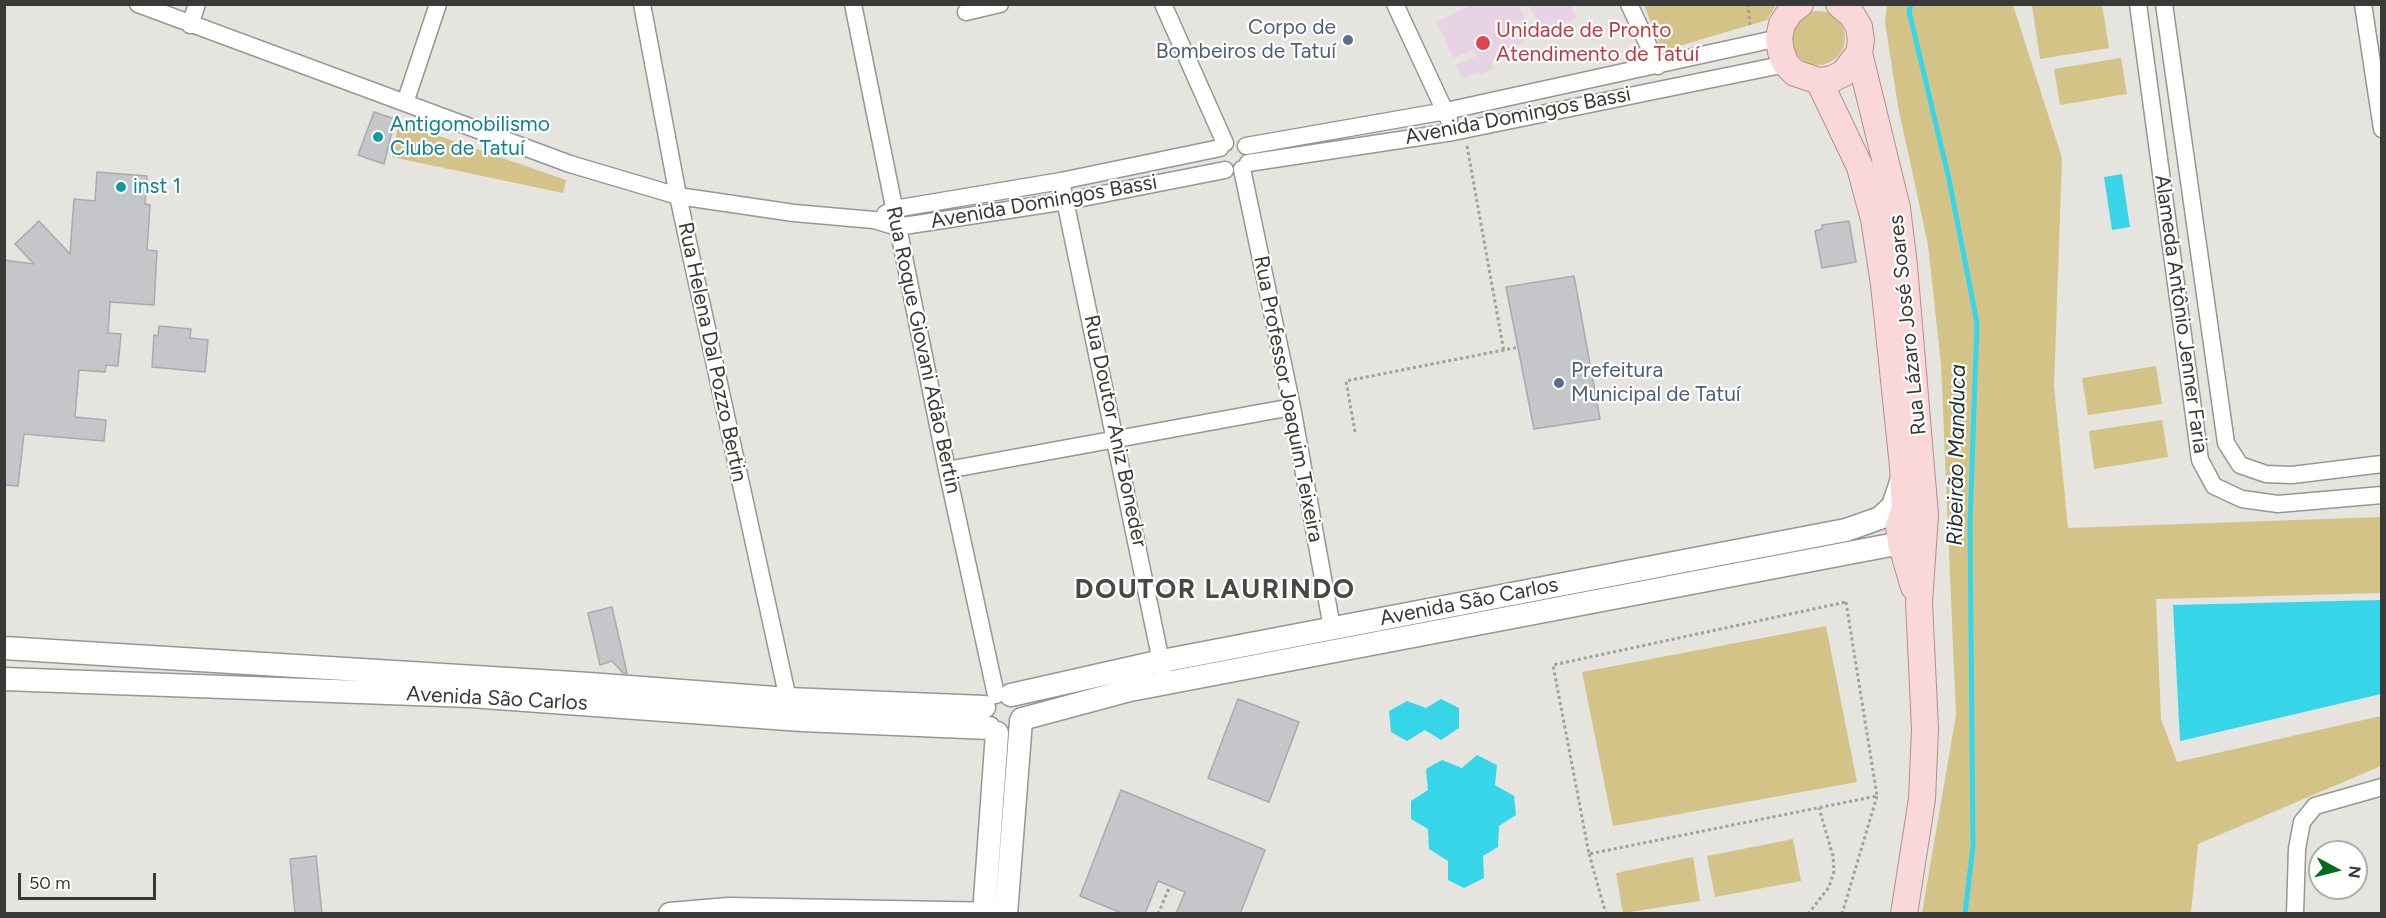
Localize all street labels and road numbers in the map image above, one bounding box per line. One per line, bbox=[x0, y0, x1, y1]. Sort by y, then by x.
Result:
street label: Avenida Domingos Bassi bbox=[1403, 82, 1633, 150]
street label: Avenida Domingos Bassi bbox=[929, 170, 1159, 234]
street label: Alameda Antônio Jenner Faria bbox=[2149, 173, 2213, 455]
street label: Rua Roque Giovani Adão Bertin bbox=[880, 204, 966, 496]
street label: Rua Lázaro José Soares bbox=[1884, 214, 1932, 436]
street label: Rua Helena Dal Pozzo Bertin bbox=[672, 220, 752, 484]
street label: Rua Professor Joaquim Teixeira bbox=[1248, 254, 1328, 544]
street label: Rua Doutor Aniz Boneder bbox=[1078, 313, 1152, 549]
street label: Avenida São Carlos bbox=[1378, 572, 1560, 632]
street label: Avenida São Carlos bbox=[406, 682, 588, 716]

